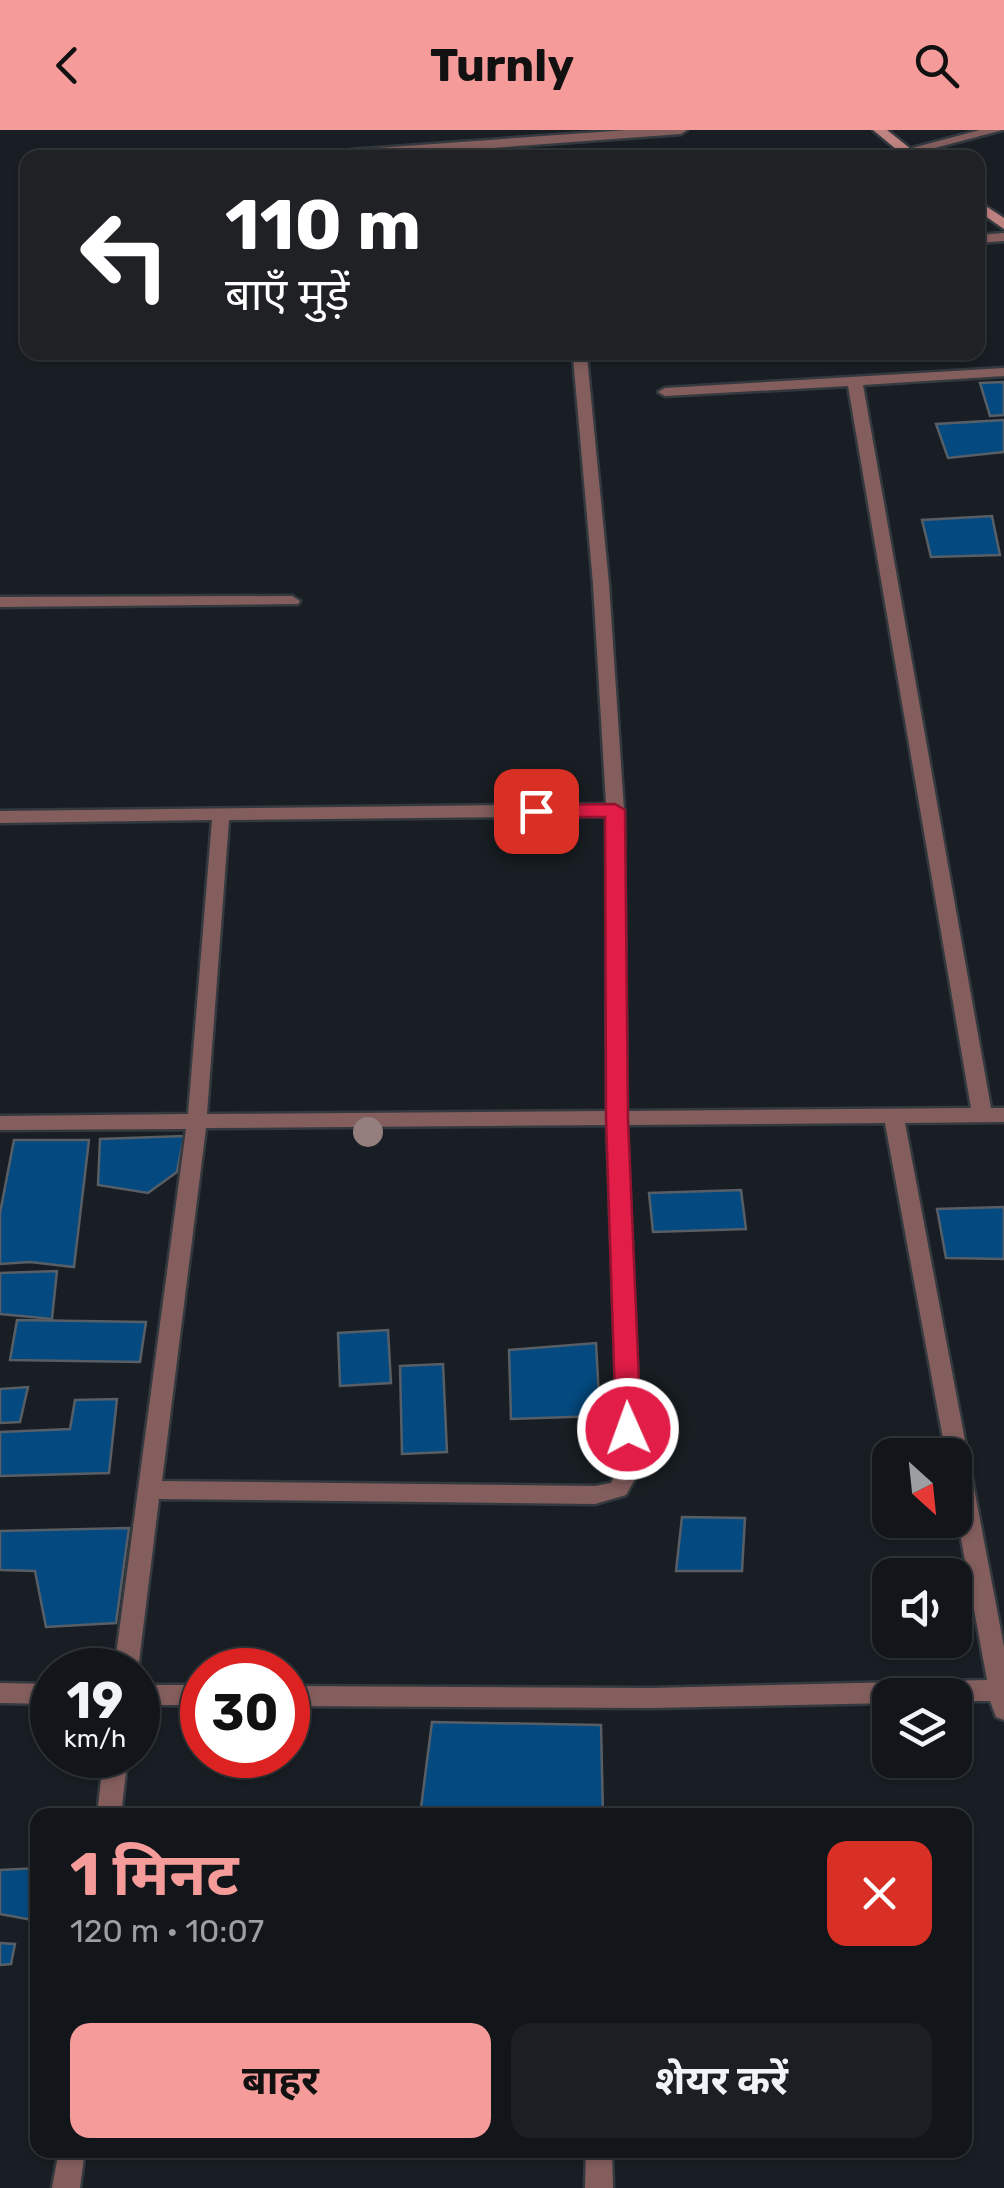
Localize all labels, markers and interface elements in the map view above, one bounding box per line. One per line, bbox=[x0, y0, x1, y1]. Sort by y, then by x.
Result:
icon: back bbox=[40, 38, 95, 93]
icon: search bbox=[909, 38, 964, 93]
text: Turnly bbox=[430, 39, 574, 92]
text: 110 m bbox=[225, 184, 421, 267]
icon: left bbox=[60, 190, 190, 320]
text: बाएँ मुड़ें bbox=[225, 268, 349, 321]
pin bbox=[494, 769, 579, 854]
icon: arrive bbox=[509, 784, 564, 839]
position arrow bbox=[576, 1377, 680, 1481]
north arrow bbox=[872, 1438, 972, 1538]
map controls bbox=[872, 1438, 972, 1778]
button: sound bbox=[872, 1558, 972, 1658]
speed limit sign: 30 bbox=[180, 1648, 310, 1778]
text: 19 bbox=[67, 1671, 123, 1731]
button: layers bbox=[872, 1678, 972, 1778]
text: km/h bbox=[64, 1724, 126, 1753]
text: 1 मिनट bbox=[70, 1839, 239, 1910]
button: close bbox=[827, 1841, 932, 1946]
text: 120 m · 10:07 bbox=[70, 1912, 264, 1950]
button: बाहर bbox=[70, 2023, 491, 2138]
button: शेयर करें bbox=[511, 2023, 932, 2138]

